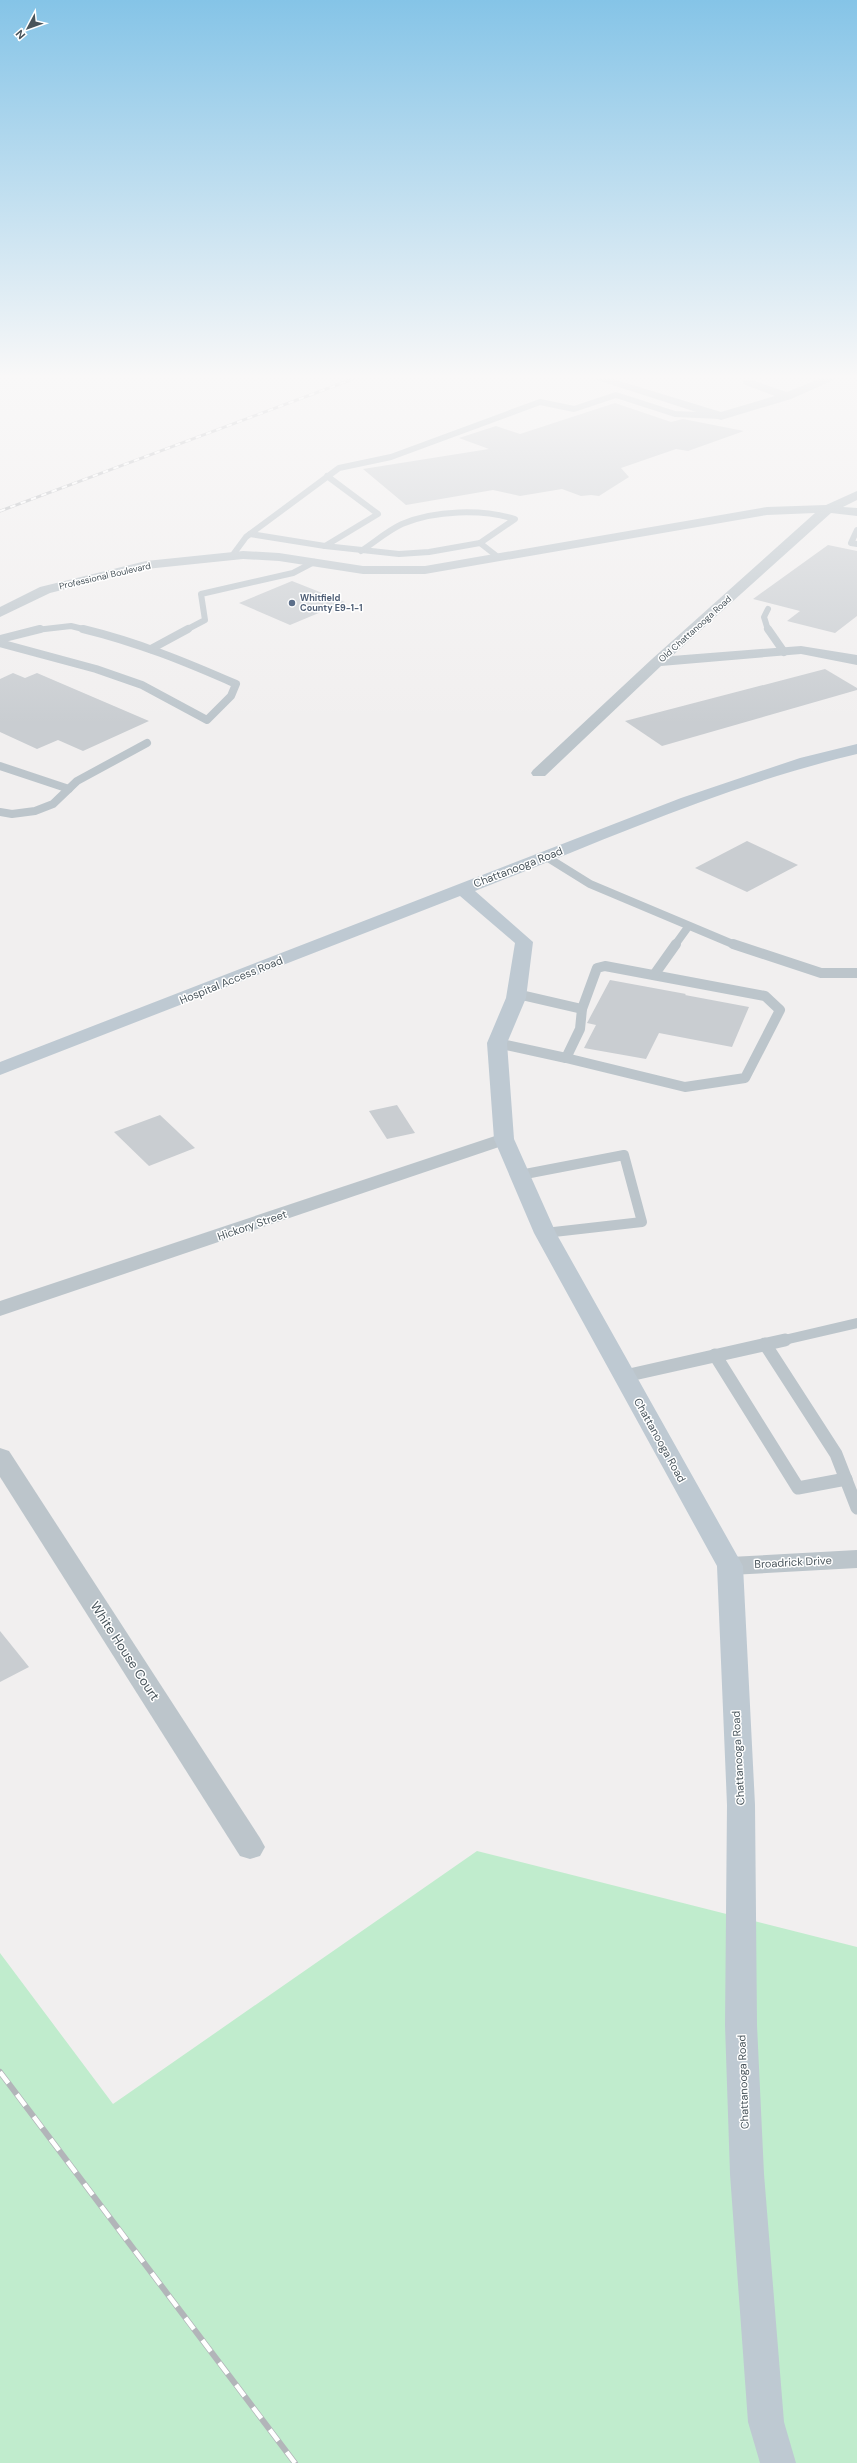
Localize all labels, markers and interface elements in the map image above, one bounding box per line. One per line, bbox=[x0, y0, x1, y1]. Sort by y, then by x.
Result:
north arrow bbox=[8, 8, 48, 48]
text: N bbox=[13, 27, 28, 42]
street label: Professional Boulevard bbox=[58, 560, 152, 592]
place label: Whitfield County E9-1-1 bbox=[300, 592, 363, 614]
street label: Old Chattanooga Road bbox=[656, 593, 734, 665]
marker: Whitfield County E9-1-1 bbox=[287, 598, 297, 608]
street label: Chattanooga Road bbox=[471, 844, 565, 890]
street label: Hospital Access Road bbox=[177, 953, 285, 1007]
street label: Hickory Street bbox=[215, 1207, 289, 1243]
street label: Chattanooga Road bbox=[631, 1395, 689, 1485]
street label: Broadrick Drive bbox=[754, 1553, 832, 1571]
street label: White House Court bbox=[87, 1598, 163, 1704]
street label: Chattanooga Road bbox=[729, 1710, 747, 1806]
street label: Chattanooga Road bbox=[734, 2034, 752, 2129]

